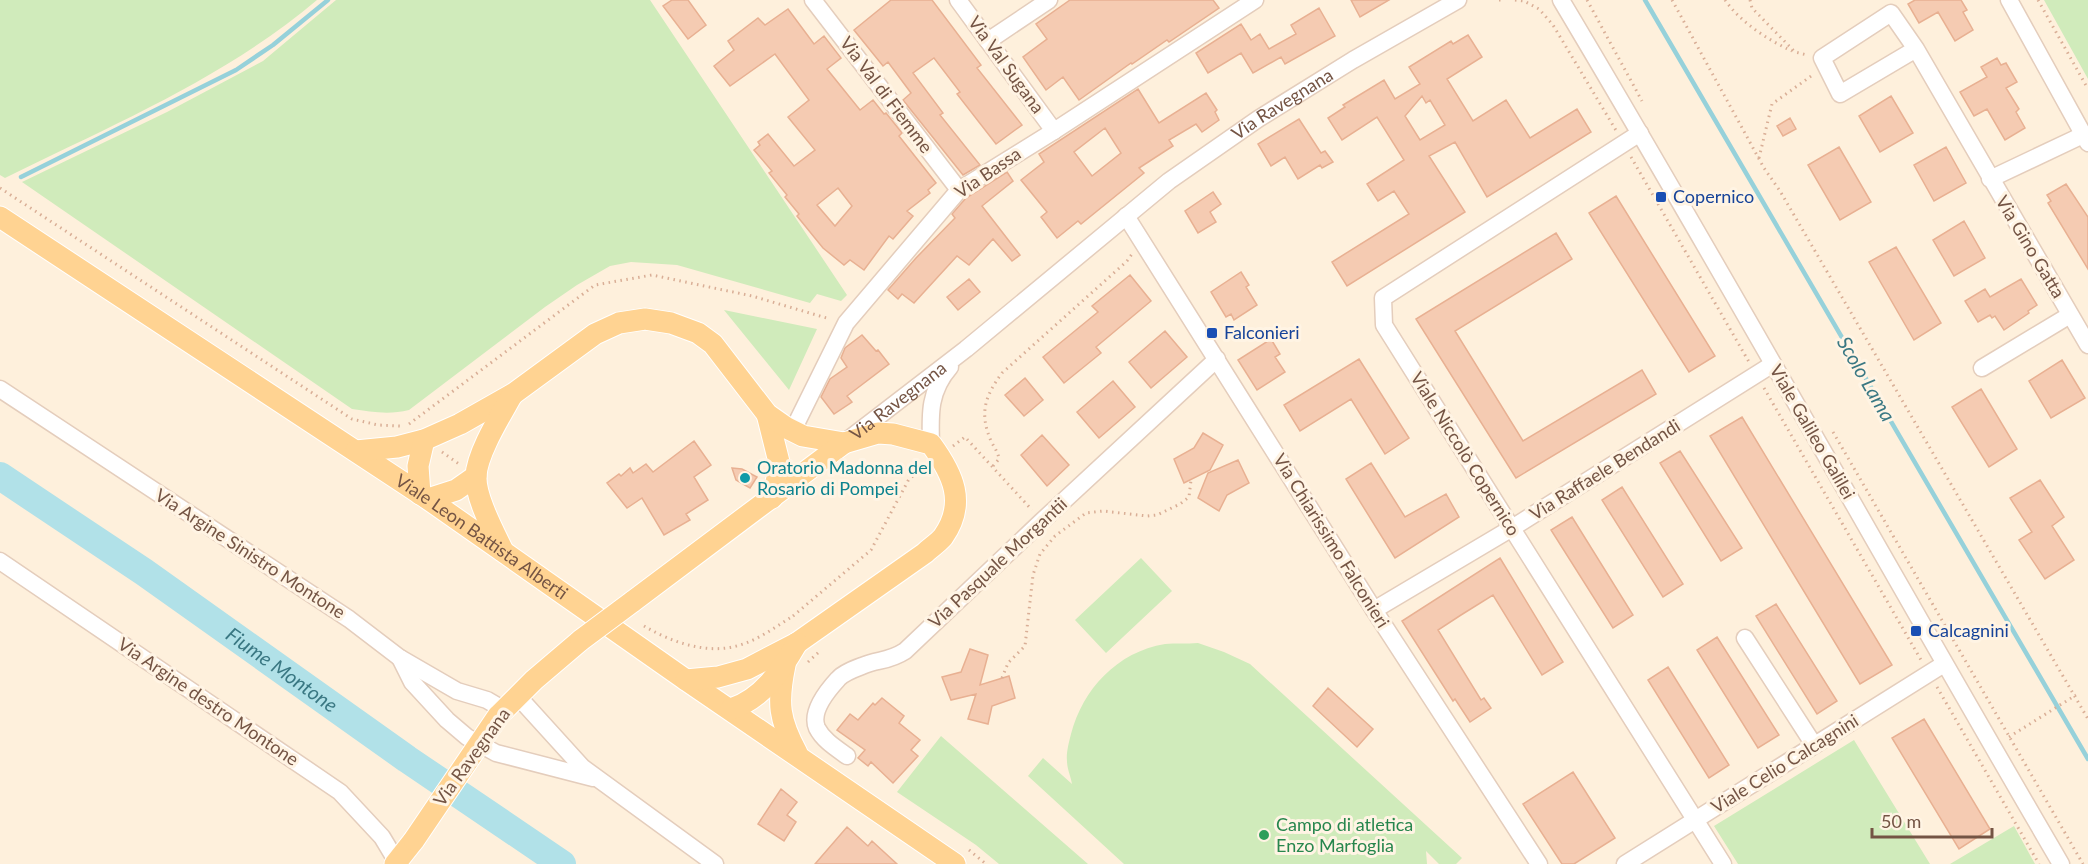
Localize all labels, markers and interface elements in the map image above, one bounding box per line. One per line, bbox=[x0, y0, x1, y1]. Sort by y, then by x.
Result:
street label: Via Val Sugana bbox=[964, 11, 1050, 117]
street label: Via Val di Fiemme bbox=[836, 32, 938, 157]
street label: Via Ravegnana bbox=[1227, 63, 1337, 144]
street label: Via Bassa bbox=[950, 142, 1025, 202]
place label: Copernico bbox=[1673, 185, 1754, 207]
marker: Copernico bbox=[1654, 190, 1668, 204]
street label: Via Gino Gatta bbox=[1992, 191, 2070, 302]
place label: Falconieri bbox=[1224, 321, 1299, 343]
marker: Falconieri bbox=[1205, 326, 1219, 340]
water label: Scolo Lama bbox=[1833, 332, 1901, 425]
street label: Via Ravegnana bbox=[845, 356, 950, 444]
street label: Viale Galileo Galilei bbox=[1765, 360, 1860, 503]
street label: Viale Niccolò Copernico bbox=[1406, 367, 1525, 539]
street label: Via Raffaele Bendandi bbox=[1525, 414, 1684, 524]
street label: Via Chiarissimo Falconieri bbox=[1269, 449, 1395, 632]
place label: Oratorio Madonna del Rosario di Pompei bbox=[757, 456, 932, 499]
street label: Viale Leon Battista Alberti bbox=[392, 469, 572, 604]
marker: Oratorio Madonna del Rosario di Pompei bbox=[738, 471, 752, 485]
street label: Via Argine Sinistro Montone bbox=[151, 483, 350, 623]
street label: Via Pasquale Morgantii bbox=[923, 492, 1071, 632]
place label: Calcagnini bbox=[1928, 619, 2009, 641]
water label: Fiume Montone bbox=[222, 621, 343, 717]
marker: Calcagnini bbox=[1909, 624, 1923, 638]
street label: Via Argine destro Montone bbox=[114, 632, 303, 770]
street label: Via Ravegnana bbox=[428, 703, 514, 810]
street label: Viale Celio Calcagnini bbox=[1707, 709, 1862, 817]
scale bar bbox=[1872, 801, 1992, 839]
text: 50 m bbox=[1881, 810, 1921, 832]
place label: Campo di atletica Enzo Marfoglia bbox=[1276, 813, 1413, 856]
marker: Campo di atletica Enzo Marfoglia bbox=[1257, 828, 1271, 842]

